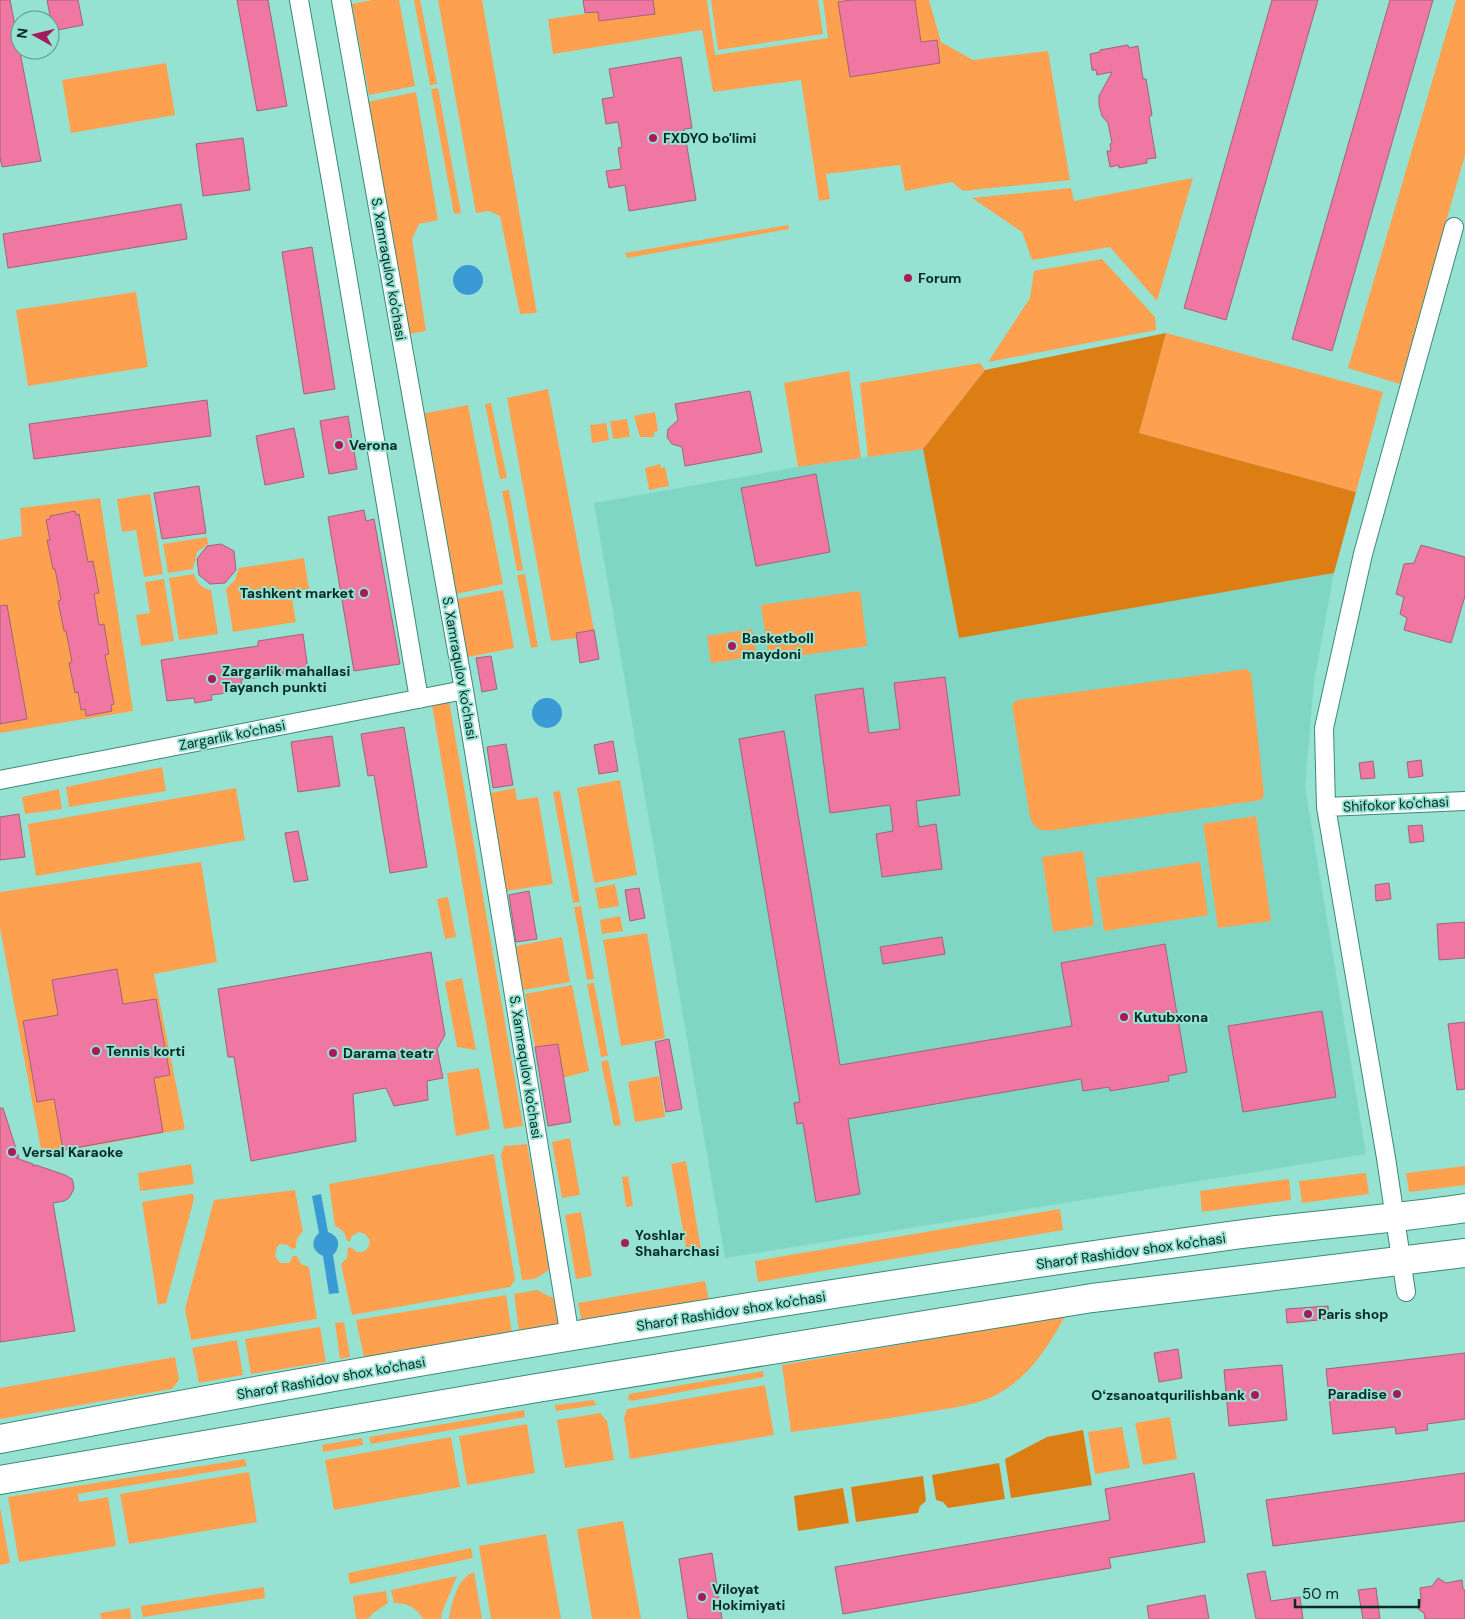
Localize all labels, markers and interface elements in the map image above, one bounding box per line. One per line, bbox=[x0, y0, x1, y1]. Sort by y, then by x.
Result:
north arrow bbox=[10, 10, 60, 60]
text: N bbox=[13, 27, 32, 40]
place label: FXDYO bo'limi bbox=[663, 129, 756, 147]
marker: FXDYO bo'limi bbox=[647, 132, 659, 144]
street label: S. Xamraqulov ko'chasi bbox=[368, 196, 410, 342]
place label: Forum bbox=[918, 269, 961, 287]
marker: Forum bbox=[902, 272, 914, 284]
place label: Verona bbox=[349, 436, 397, 454]
marker: Verona bbox=[333, 439, 345, 451]
place label: Tashkent market bbox=[240, 584, 354, 602]
marker: Tashkent market bbox=[358, 587, 370, 599]
street label: S. Xamraqulov ko'chasi bbox=[439, 595, 481, 741]
place label: Basketboll maydoni bbox=[742, 629, 814, 663]
marker: Basketboll maydoni bbox=[726, 640, 738, 652]
place label: Zargarlik mahallasi Tayanch punkti bbox=[222, 662, 350, 696]
marker: Zargarlik mahallasi Tayanch punkti bbox=[206, 673, 218, 685]
street label: Zargarlik ko'chasi bbox=[177, 716, 287, 754]
street label: Shifokor ko'chasi bbox=[1343, 792, 1449, 816]
street label: S. Xamraqulov ko'chasi bbox=[506, 994, 546, 1140]
place label: Kutubxona bbox=[1134, 1008, 1208, 1026]
marker: Kutubxona bbox=[1118, 1011, 1130, 1023]
place label: Tennis korti bbox=[106, 1042, 185, 1060]
place label: Darama teatr bbox=[343, 1044, 434, 1062]
marker: Tennis korti bbox=[90, 1045, 102, 1057]
marker: Darama teatr bbox=[327, 1047, 339, 1059]
place label: Versal Karaoke bbox=[22, 1143, 123, 1161]
marker: Versal Karaoke bbox=[6, 1146, 18, 1158]
place label: Yoshlar Shaharchasi bbox=[635, 1226, 720, 1260]
street label: Sharof Rashidov shox ko'chasi bbox=[1035, 1229, 1227, 1273]
marker: Yoshlar Shaharchasi bbox=[619, 1237, 631, 1249]
street label: Sharof Rashidov shox ko'chasi bbox=[635, 1287, 827, 1335]
place label: Paris shop bbox=[1318, 1305, 1388, 1323]
marker: Paris shop bbox=[1302, 1308, 1314, 1320]
street label: Sharof Rashidov shox ko'chasi bbox=[235, 1353, 427, 1403]
place label: Paradise bbox=[1328, 1385, 1387, 1403]
place label: Oʻzsanoatqurilishbank bbox=[1091, 1386, 1245, 1404]
marker: Paradise bbox=[1391, 1388, 1403, 1400]
marker: Oʻzsanoatqurilishbank bbox=[1249, 1389, 1261, 1401]
scale bar bbox=[1295, 1576, 1419, 1608]
place label: Viloyat Hokimiyati bbox=[712, 1580, 786, 1614]
text: 50 m bbox=[1302, 1584, 1339, 1604]
marker: Viloyat Hokimiyati bbox=[696, 1591, 708, 1603]

